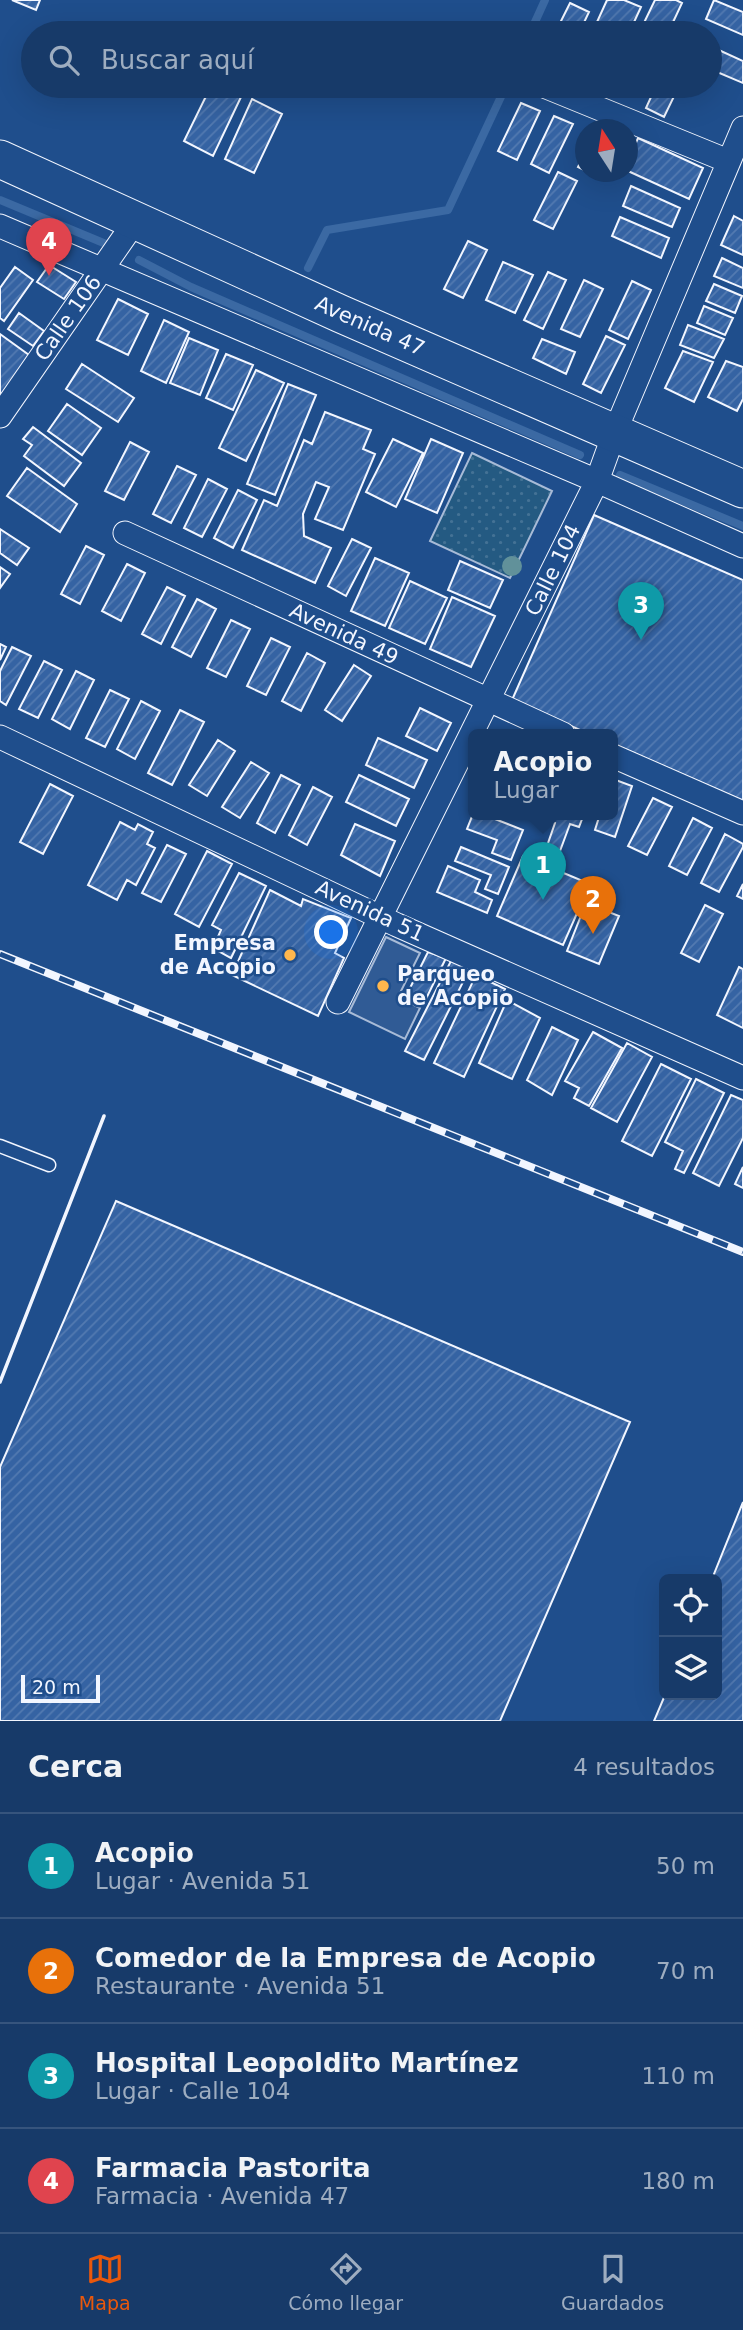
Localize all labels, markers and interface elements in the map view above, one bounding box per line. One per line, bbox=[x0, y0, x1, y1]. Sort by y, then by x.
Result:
search box bbox=[21, 21, 722, 98]
icon: search bbox=[45, 41, 83, 79]
text: Buscar aquí bbox=[101, 45, 254, 75]
north arrow bbox=[575, 119, 638, 182]
pin: 4 bbox=[26, 218, 72, 276]
street label: Calle 106 bbox=[30, 271, 106, 365]
street label: Avenida 47 bbox=[312, 291, 428, 361]
street label: Calle 104 bbox=[521, 520, 585, 620]
pin: 3 bbox=[618, 582, 664, 640]
street label: Avenida 49 bbox=[286, 598, 402, 670]
popup bbox=[468, 729, 618, 820]
text: Acopio bbox=[494, 747, 592, 777]
text: Lugar bbox=[494, 777, 559, 803]
pin: 1 bbox=[520, 842, 566, 900]
street label: Avenida 51 bbox=[312, 875, 428, 947]
pin: 2 bbox=[570, 876, 616, 934]
your location bbox=[314, 915, 348, 949]
place label: Empresa de Acopio bbox=[160, 931, 276, 979]
marker: Empresa de Acopio bbox=[282, 947, 298, 963]
place label: Parqueo de Acopio bbox=[397, 962, 513, 1010]
marker: Parqueo de Acopio bbox=[375, 978, 391, 994]
map controls bbox=[659, 1574, 722, 1700]
button: locate bbox=[659, 1574, 722, 1637]
button: layers bbox=[659, 1637, 722, 1700]
scale bar bbox=[21, 1672, 100, 1704]
text: 20 m bbox=[32, 1676, 81, 1698]
text: Cerca bbox=[28, 1749, 123, 1784]
text: 4 resultados bbox=[573, 1754, 715, 1780]
text: Acopio bbox=[95, 1838, 194, 1868]
text: 1 bbox=[43, 1853, 59, 1879]
text: 50 m bbox=[656, 1853, 715, 1879]
text: Lugar · Avenida 51 bbox=[95, 1868, 310, 1894]
text: Comedor de la Empresa de Acopio bbox=[95, 1943, 596, 1973]
text: 2 bbox=[43, 1958, 59, 1984]
text: 70 m bbox=[656, 1958, 715, 1984]
text: Restaurante · Avenida 51 bbox=[95, 1973, 385, 1999]
text: Hospital Leopoldito Martínez bbox=[95, 2048, 519, 2078]
text: 3 bbox=[43, 2063, 59, 2089]
text: 110 m bbox=[641, 2063, 715, 2089]
text: Lugar · Calle 104 bbox=[95, 2078, 290, 2104]
text: Farmacia Pastorita bbox=[95, 2153, 371, 2183]
text: 4 bbox=[43, 2168, 59, 2194]
text: 180 m bbox=[641, 2168, 715, 2194]
text: Farmacia · Avenida 47 bbox=[95, 2183, 349, 2209]
tab: Mapa bbox=[79, 2250, 131, 2314]
tab: Cómo llegar bbox=[288, 2250, 403, 2314]
tab: Guardados bbox=[561, 2250, 664, 2314]

